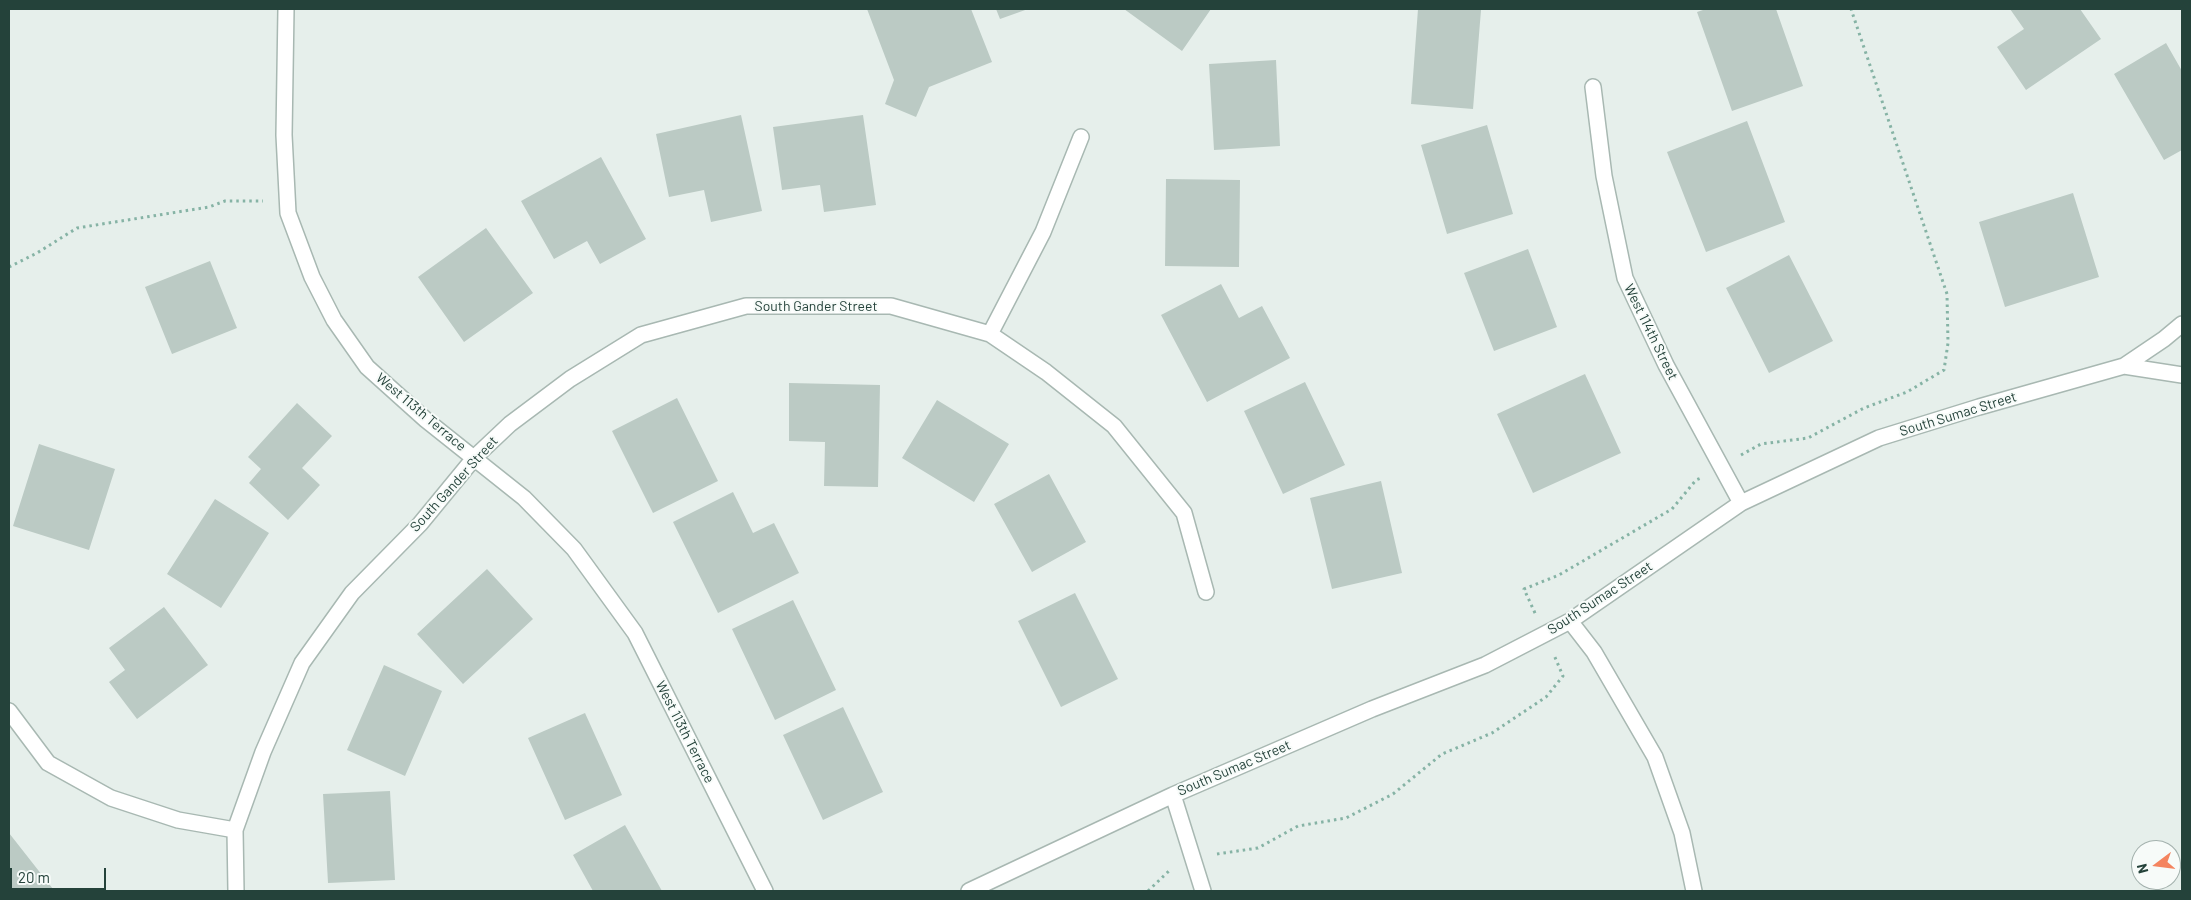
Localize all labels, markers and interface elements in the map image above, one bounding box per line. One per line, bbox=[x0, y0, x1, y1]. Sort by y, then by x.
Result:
street label: West 114th Street bbox=[1620, 281, 1682, 383]
street label: South Gander Street bbox=[754, 298, 878, 314]
street label: West 113th Terrace bbox=[373, 369, 469, 455]
street label: South Sumac Street bbox=[1897, 388, 2019, 440]
street label: South Gander Street bbox=[407, 433, 501, 535]
street label: South Sumac Street bbox=[1544, 558, 1656, 638]
street label: West 113th Terrace bbox=[652, 678, 718, 786]
street label: South Sumac Street bbox=[1175, 737, 1293, 799]
north arrow bbox=[2131, 840, 2181, 890]
scale bar bbox=[12, 858, 109, 890]
text: N bbox=[2133, 862, 2151, 875]
text: 20 m bbox=[18, 868, 50, 886]

